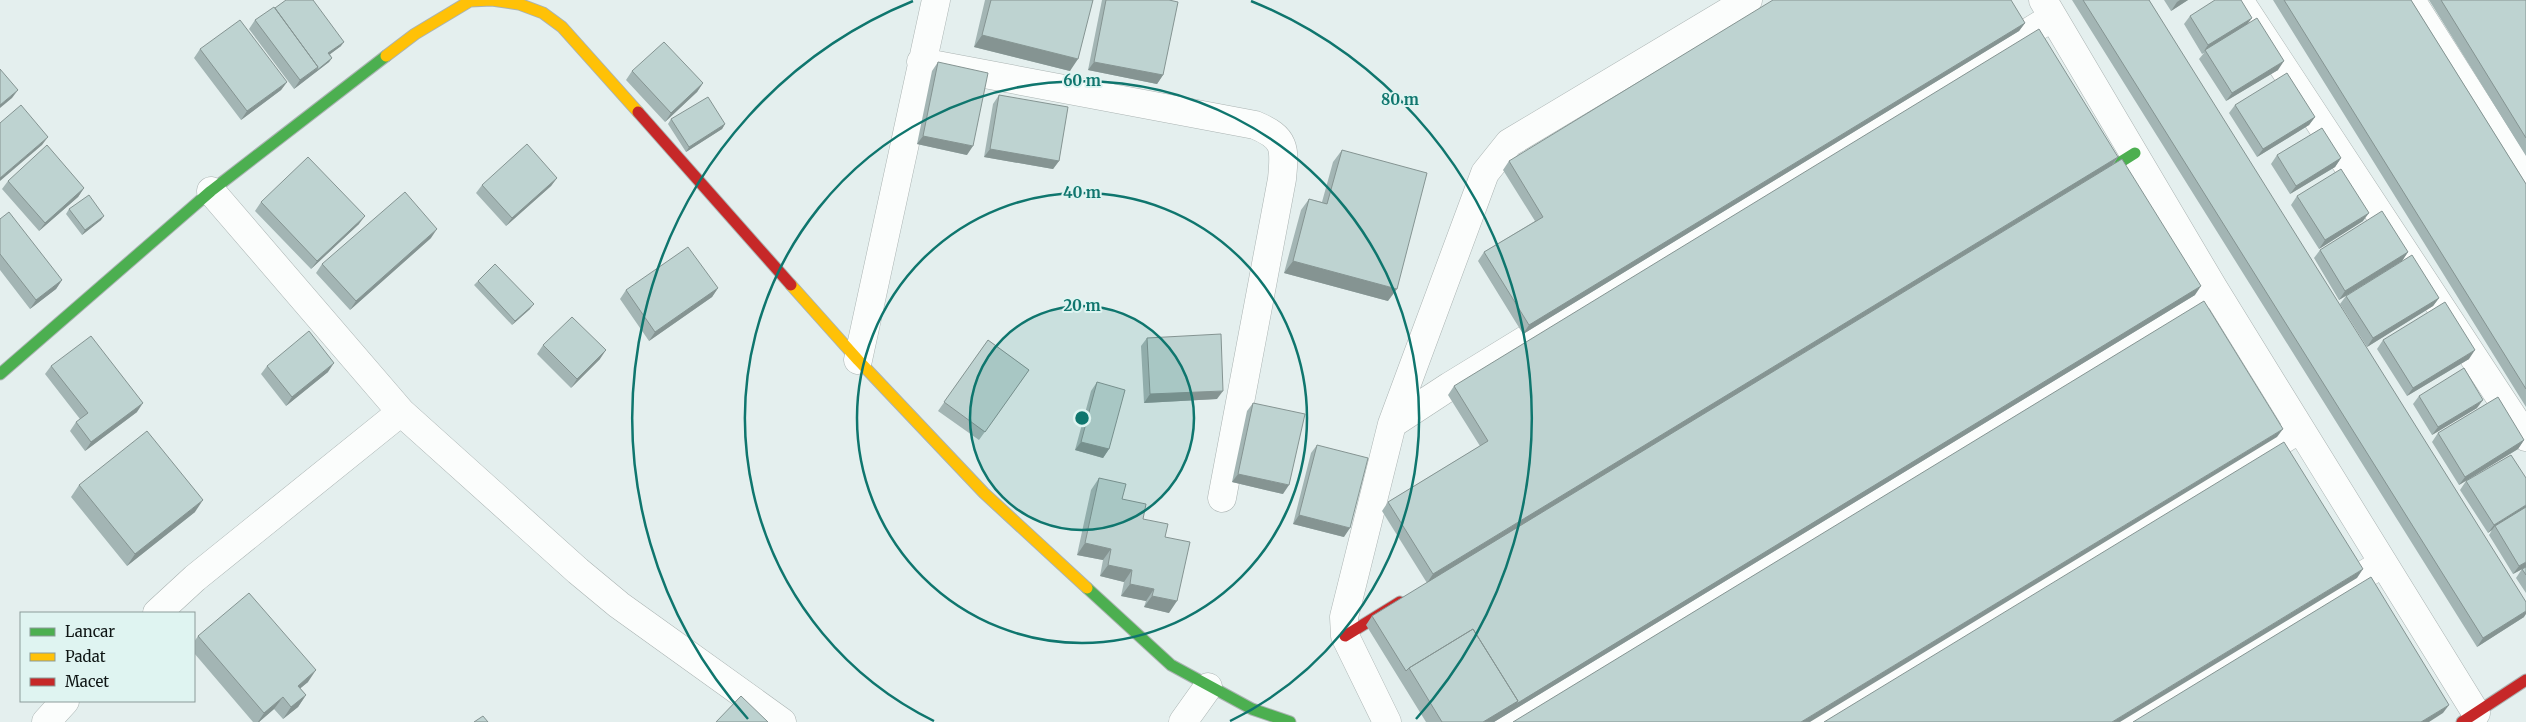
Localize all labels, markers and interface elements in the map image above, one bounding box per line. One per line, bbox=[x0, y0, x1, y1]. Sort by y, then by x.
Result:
text: 60 m bbox=[1063, 71, 1101, 90]
text: 80 m bbox=[1381, 90, 1419, 109]
text: 40 m bbox=[1063, 183, 1101, 202]
text: 20 m bbox=[1063, 296, 1101, 315]
centre of rings bbox=[1073, 409, 1091, 427]
legend bbox=[20, 612, 195, 702]
text: Lancar bbox=[65, 622, 115, 641]
text: Padat bbox=[65, 647, 106, 666]
text: Macet bbox=[65, 672, 109, 691]

